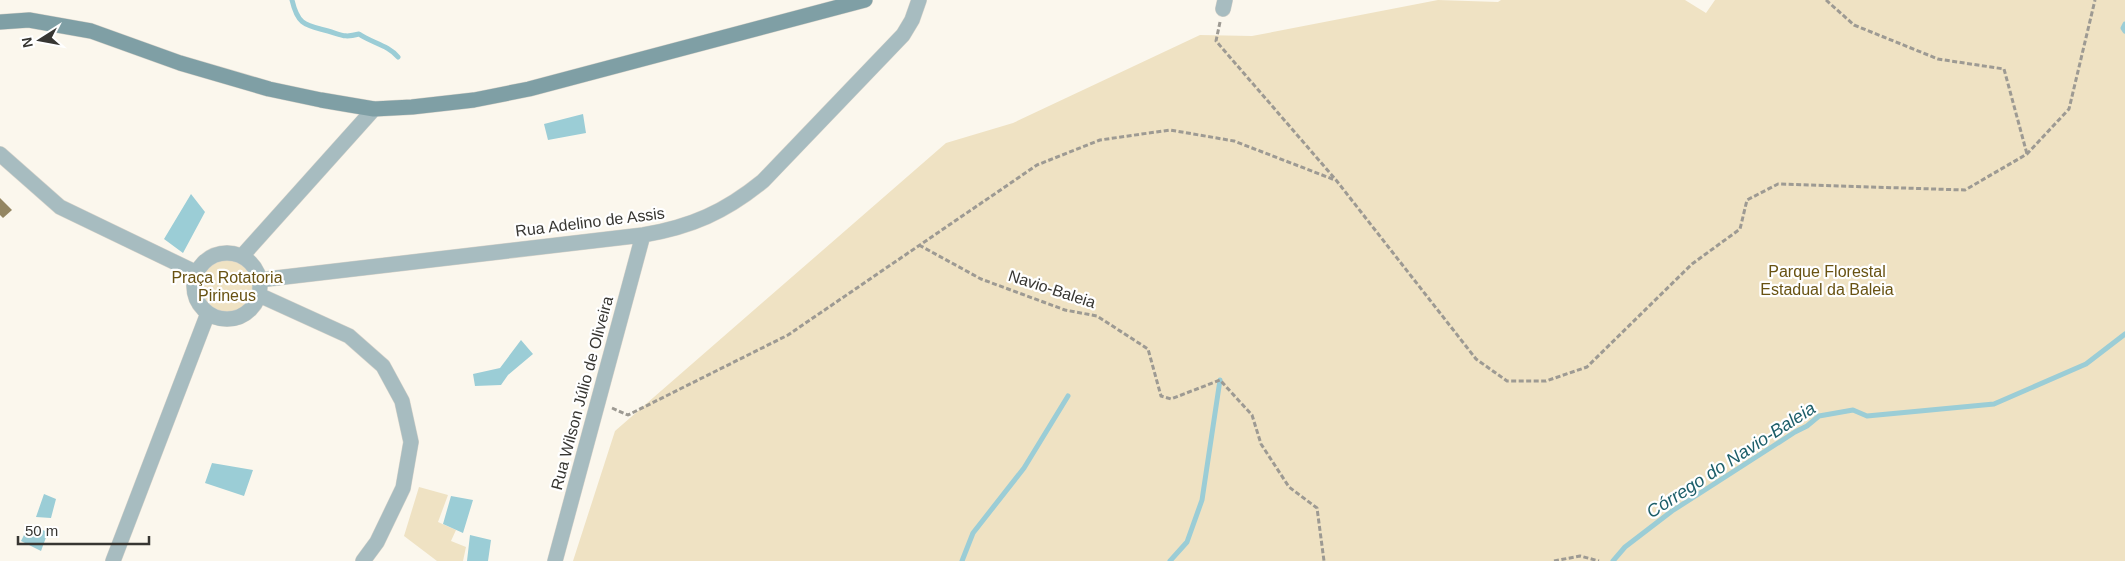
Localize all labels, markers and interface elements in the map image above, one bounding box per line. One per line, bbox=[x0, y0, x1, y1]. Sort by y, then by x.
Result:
north arrow bbox=[15, 15, 65, 65]
text: N bbox=[18, 36, 36, 49]
street label: Rua Adelino de Assis bbox=[514, 204, 666, 240]
park label: Parque Florestal Estadual da Baleia bbox=[1760, 263, 1894, 298]
street label: Navio-Baleia bbox=[1006, 267, 1098, 311]
park label: Praça Rotatoria Pirineus bbox=[171, 269, 283, 304]
street label: Rua Wilson Júlio de Oliveira bbox=[548, 294, 616, 492]
water label: Córrego do Navio-Baleia bbox=[1643, 398, 1819, 522]
scale bar bbox=[18, 514, 149, 546]
text: 50 m bbox=[25, 522, 58, 539]

